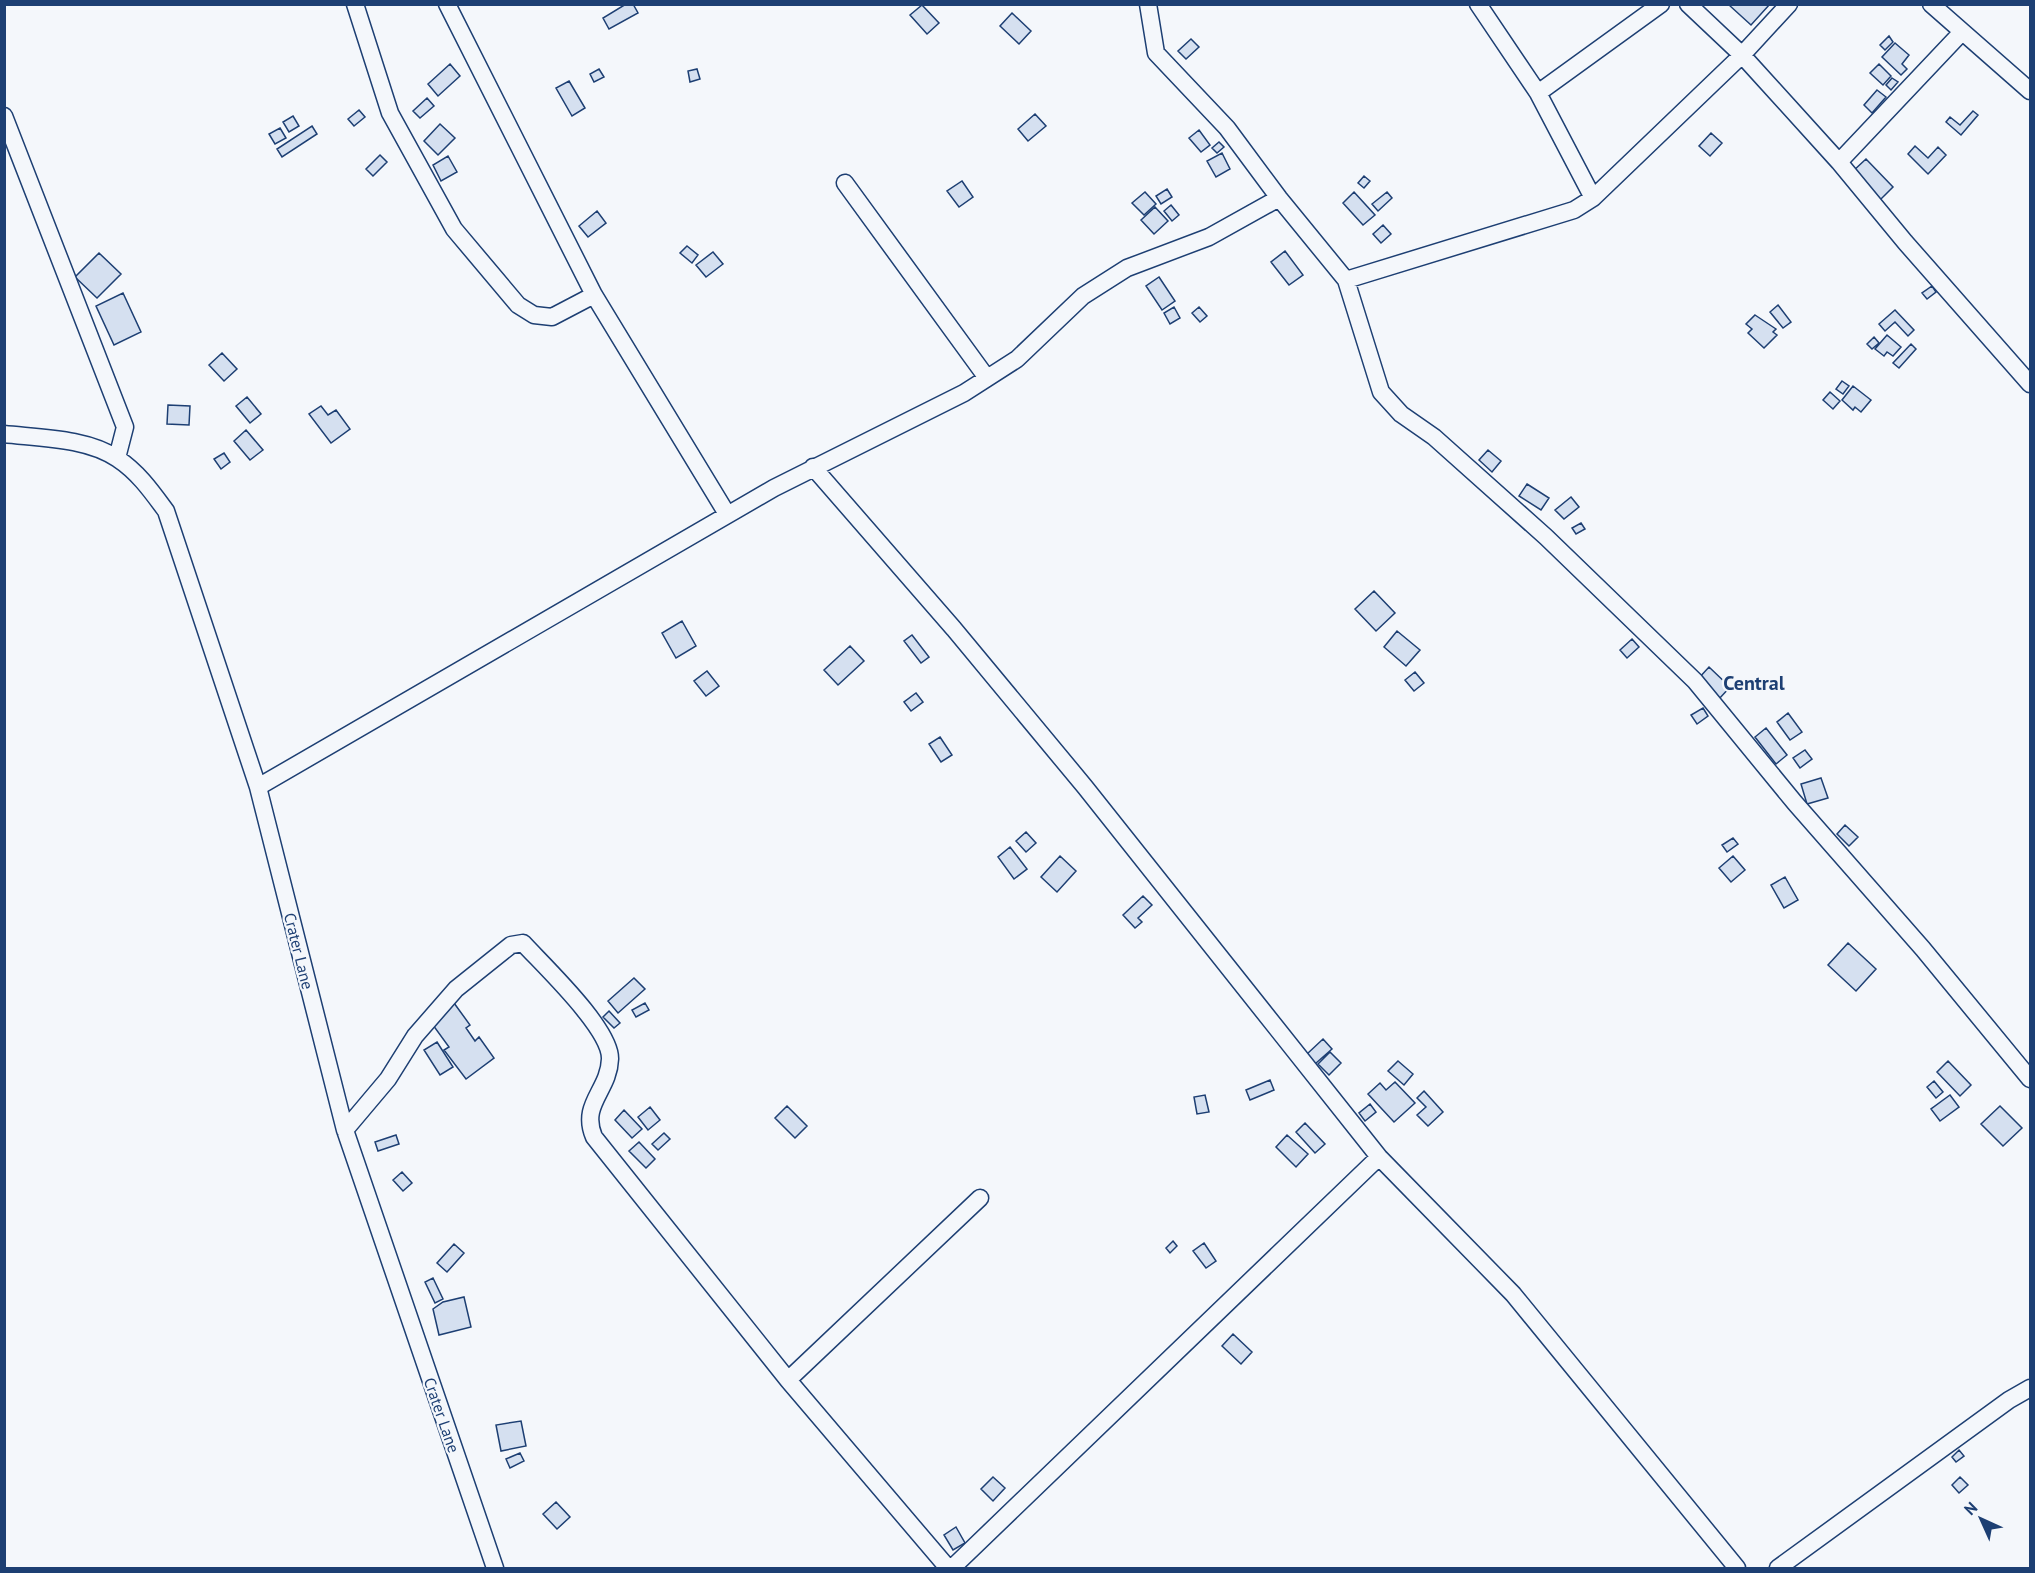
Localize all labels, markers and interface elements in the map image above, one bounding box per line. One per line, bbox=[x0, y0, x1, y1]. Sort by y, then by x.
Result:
district label: Central bbox=[1723, 670, 1785, 696]
street label: Crater Lane bbox=[280, 911, 318, 991]
street label: Crater Lane bbox=[420, 1375, 464, 1455]
north arrow bbox=[1951, 1489, 2011, 1549]
text: N bbox=[1960, 1498, 1981, 1519]

